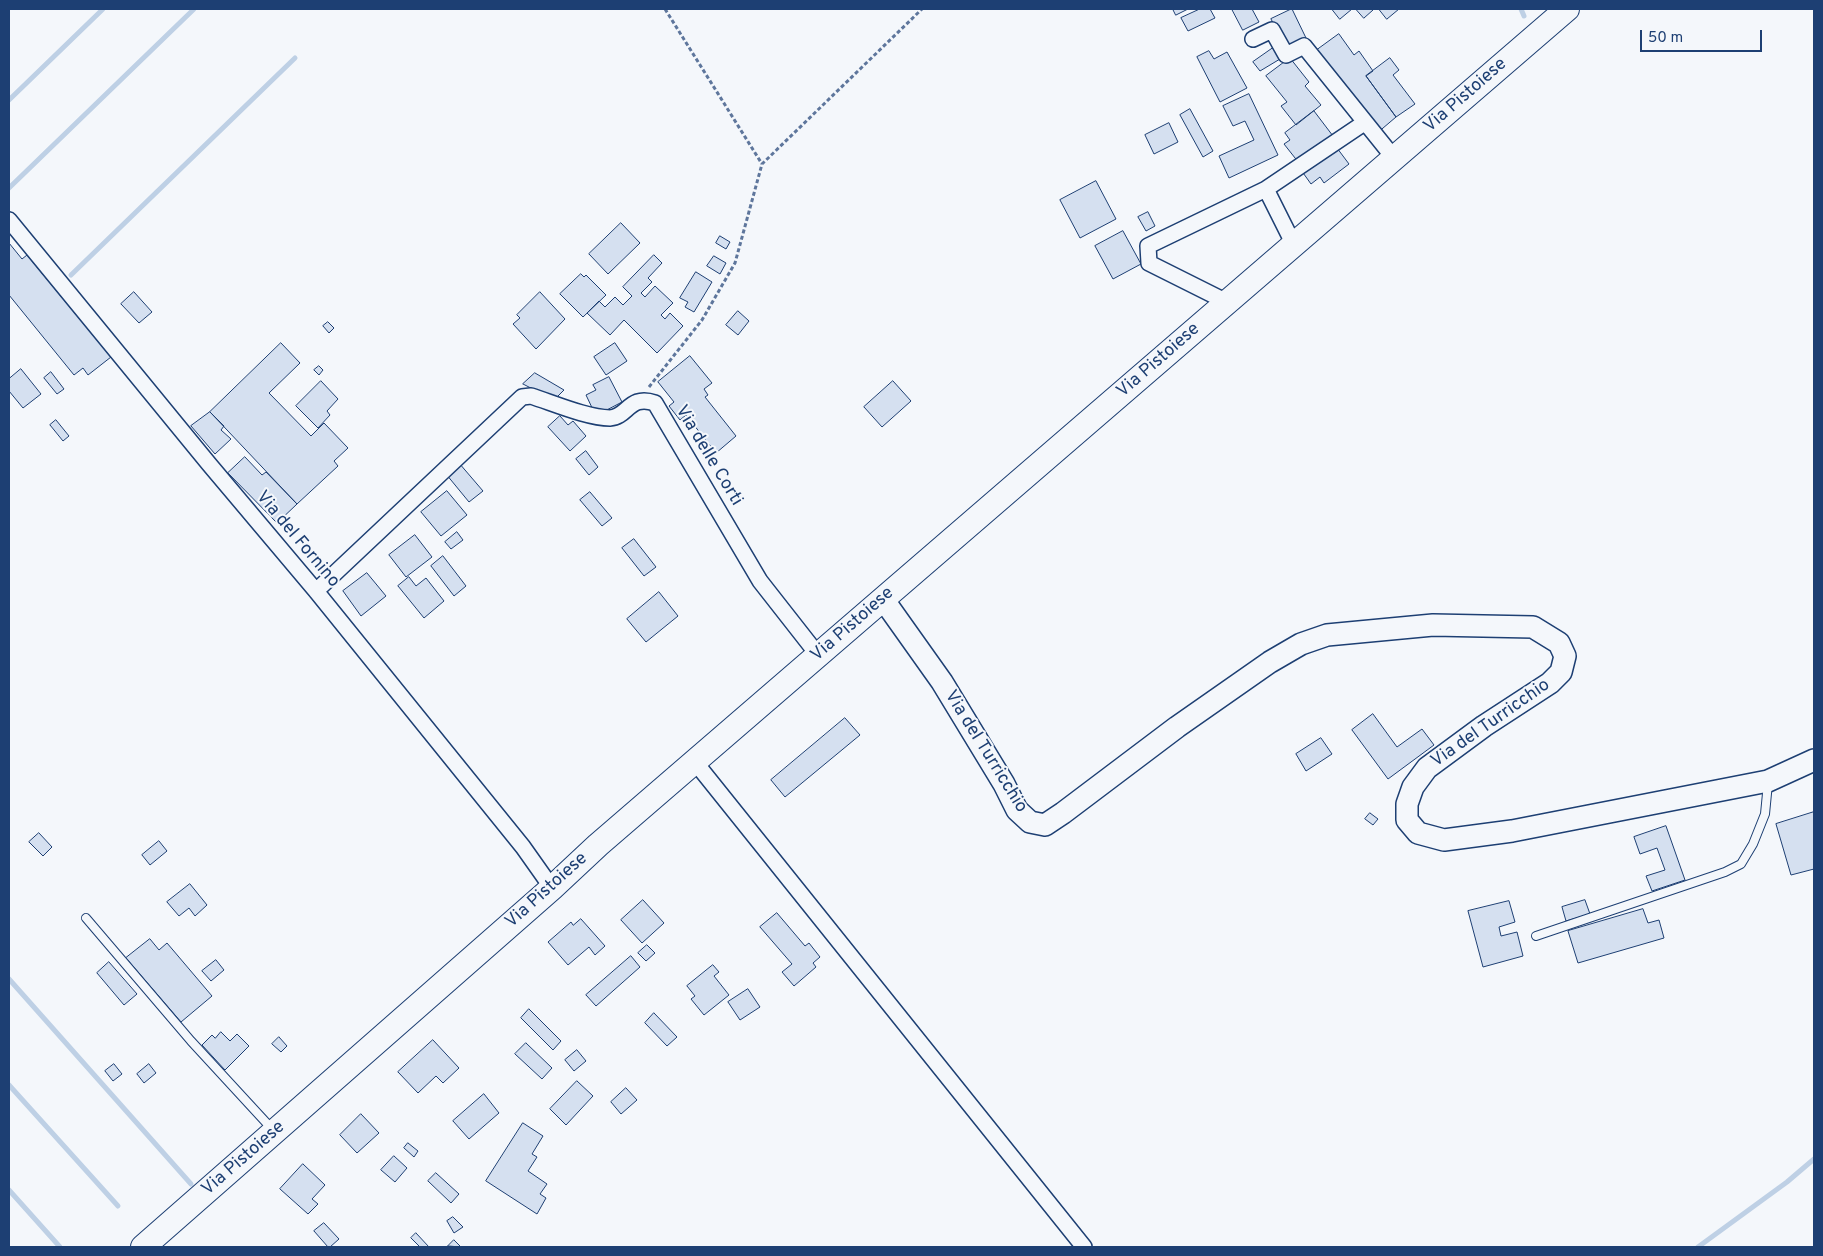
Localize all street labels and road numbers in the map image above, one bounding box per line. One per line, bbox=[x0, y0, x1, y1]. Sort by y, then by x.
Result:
street label: Via Pistoiese bbox=[1420, 54, 1512, 138]
street label: Via Pistoiese bbox=[1113, 319, 1205, 403]
street label: Via delle Corti bbox=[670, 402, 746, 510]
street label: Via del Fornino bbox=[250, 487, 344, 593]
street label: Via Pistoiese bbox=[807, 583, 899, 667]
street label: Via del Turricchio bbox=[1427, 675, 1555, 773]
street label: Via del Turricchio bbox=[939, 687, 1031, 817]
street label: Via Pistoiese bbox=[502, 849, 592, 933]
street label: Via Pistoiese bbox=[198, 1117, 290, 1201]

